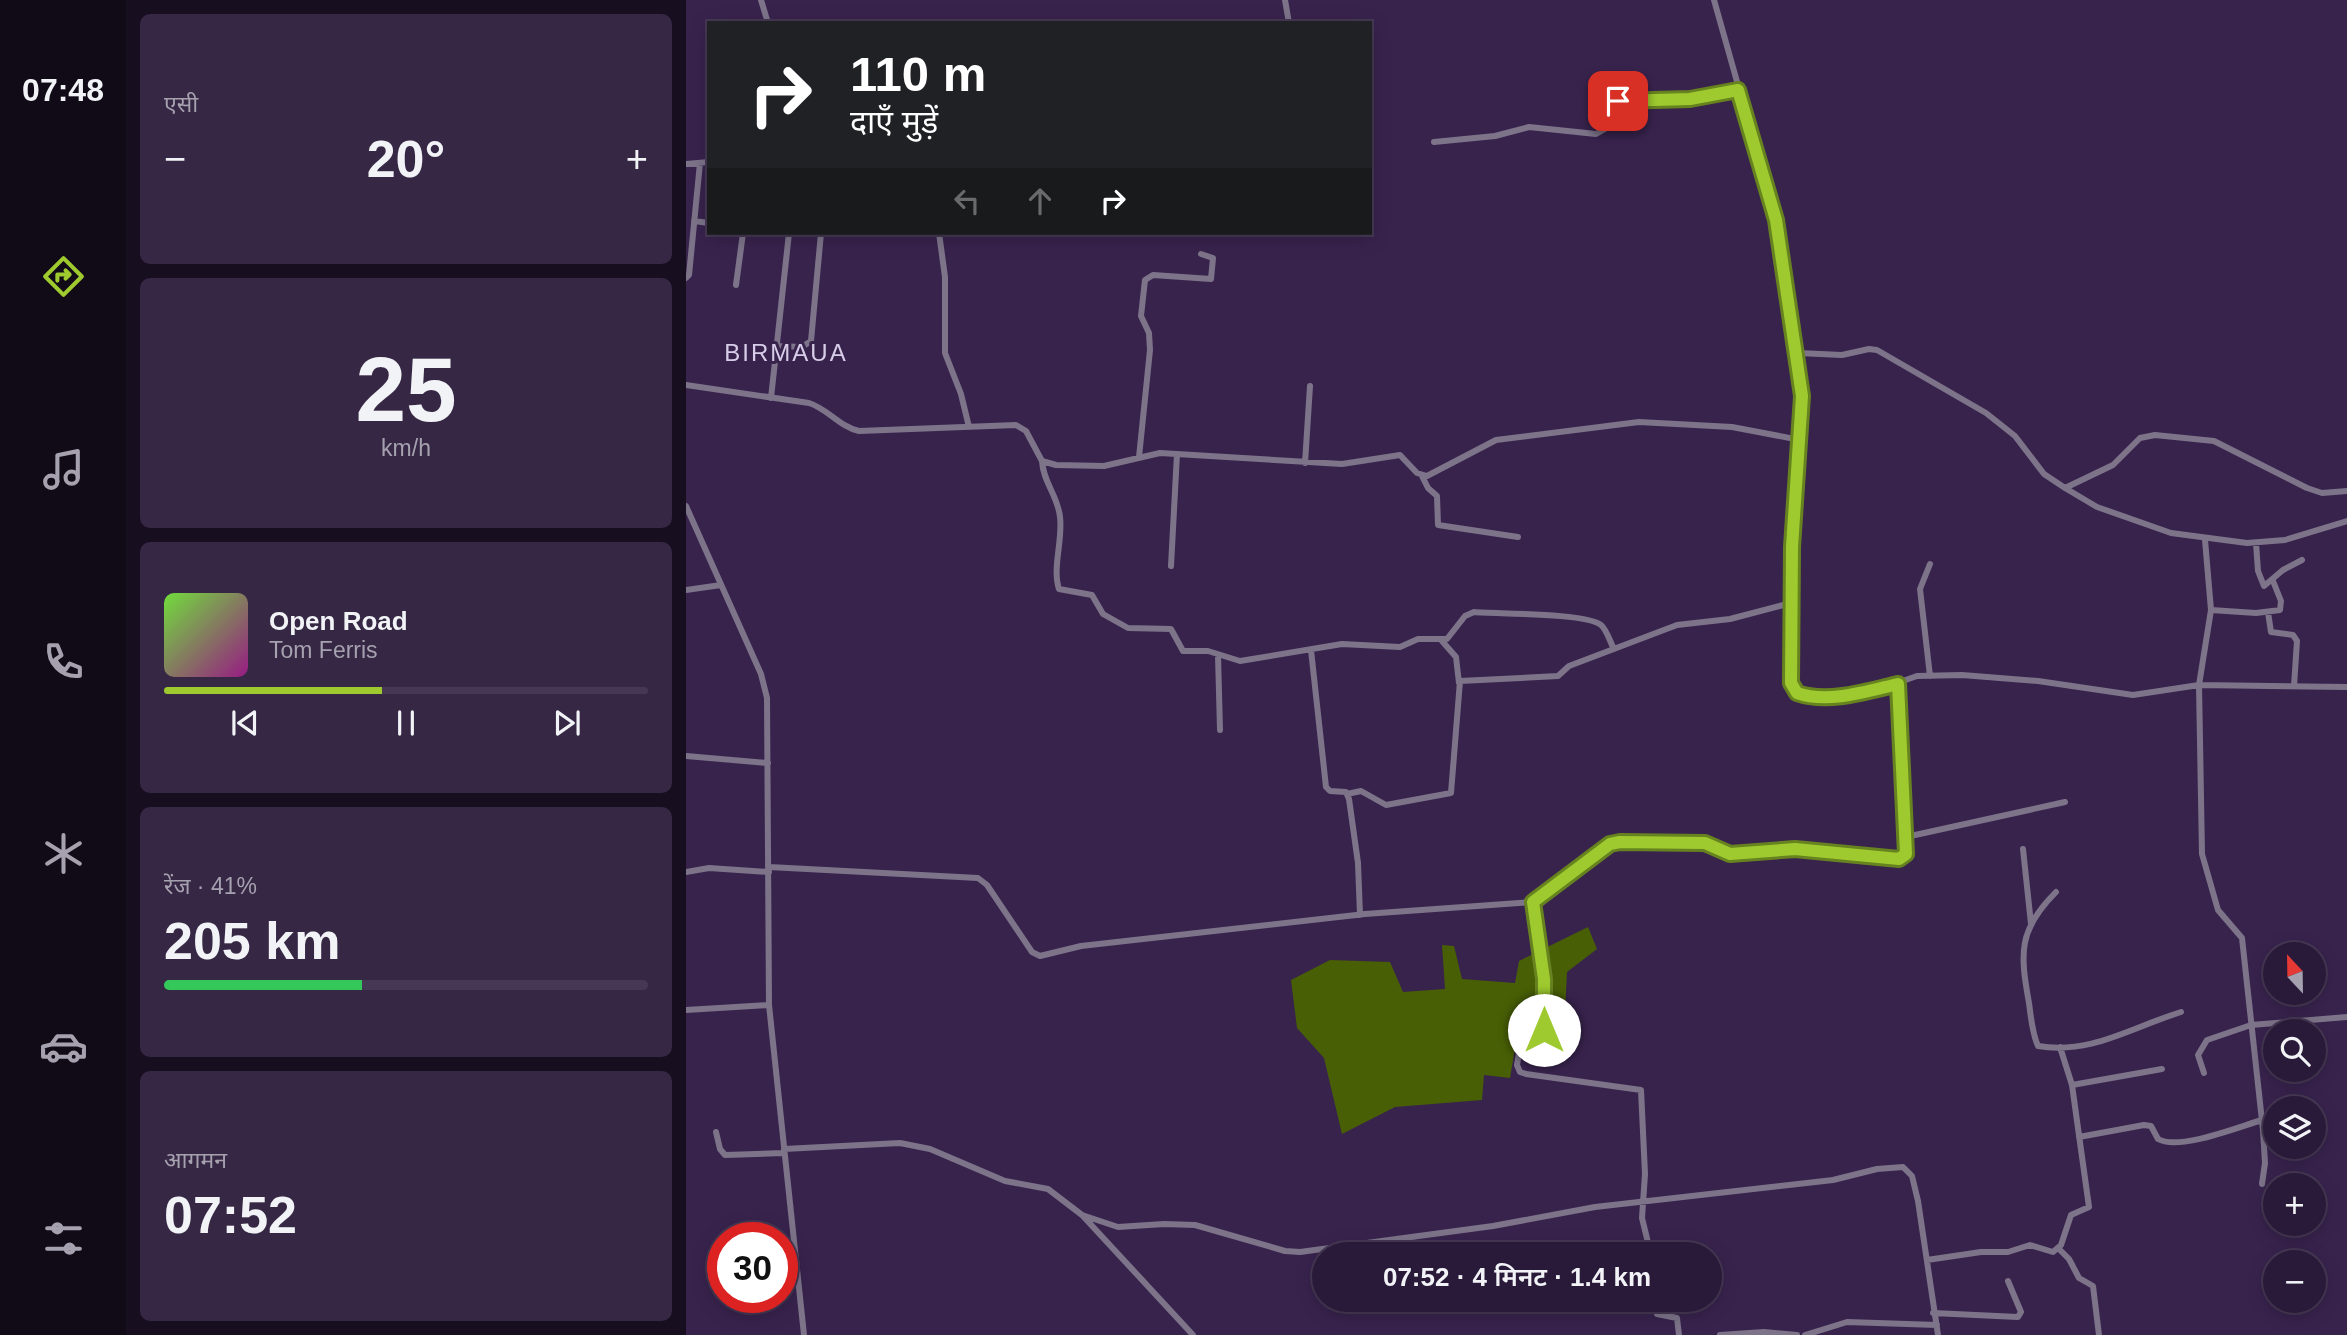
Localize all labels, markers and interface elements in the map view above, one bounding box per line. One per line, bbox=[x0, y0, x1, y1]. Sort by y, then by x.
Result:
text: 110 m bbox=[850, 47, 986, 101]
icon: right bbox=[735, 49, 826, 140]
pin bbox=[1588, 71, 1648, 131]
text: 07:48 bbox=[22, 72, 104, 108]
icon: arrive bbox=[1599, 82, 1637, 120]
text: एसी bbox=[164, 91, 198, 117]
text: दाएँ मुड़ें bbox=[850, 104, 938, 140]
text: 20° bbox=[367, 130, 445, 188]
text: − bbox=[164, 138, 186, 180]
text: + bbox=[626, 138, 648, 180]
icon: left bbox=[948, 182, 986, 220]
icon: ahead bbox=[1021, 182, 1059, 220]
icon: right bbox=[1094, 182, 1132, 220]
icon: directions bbox=[39, 252, 88, 301]
text: 25 bbox=[355, 339, 457, 440]
district label: BIRMAUA bbox=[724, 339, 848, 366]
text: km/h bbox=[381, 435, 431, 461]
icon: music bbox=[39, 445, 88, 494]
text: Open Road bbox=[269, 606, 408, 636]
icon: phone bbox=[39, 637, 88, 686]
text: Tom Ferris bbox=[269, 637, 378, 663]
icon: previous bbox=[226, 704, 264, 742]
icon: pause bbox=[387, 704, 425, 742]
icon: next bbox=[548, 704, 586, 742]
icon: climate bbox=[39, 829, 88, 878]
text: रेंज · 41% bbox=[164, 873, 257, 899]
text: 205 km bbox=[164, 912, 340, 970]
north arrow bbox=[2263, 942, 2326, 1004]
map controls bbox=[2263, 942, 2326, 1313]
position arrow bbox=[1507, 993, 1581, 1067]
button: search bbox=[2263, 1019, 2326, 1082]
icon: car bbox=[39, 1022, 88, 1071]
button: layers bbox=[2263, 1096, 2326, 1159]
text: आगमन bbox=[164, 1147, 227, 1173]
button: + bbox=[2263, 1173, 2326, 1236]
text: 07:52 bbox=[164, 1186, 297, 1244]
icon: filters bbox=[39, 1214, 88, 1263]
speed limit sign: 30 bbox=[707, 1222, 798, 1313]
button: − bbox=[2263, 1250, 2326, 1313]
text: 07:52 · 4 मिनट · 1.4 km bbox=[1383, 1262, 1651, 1292]

